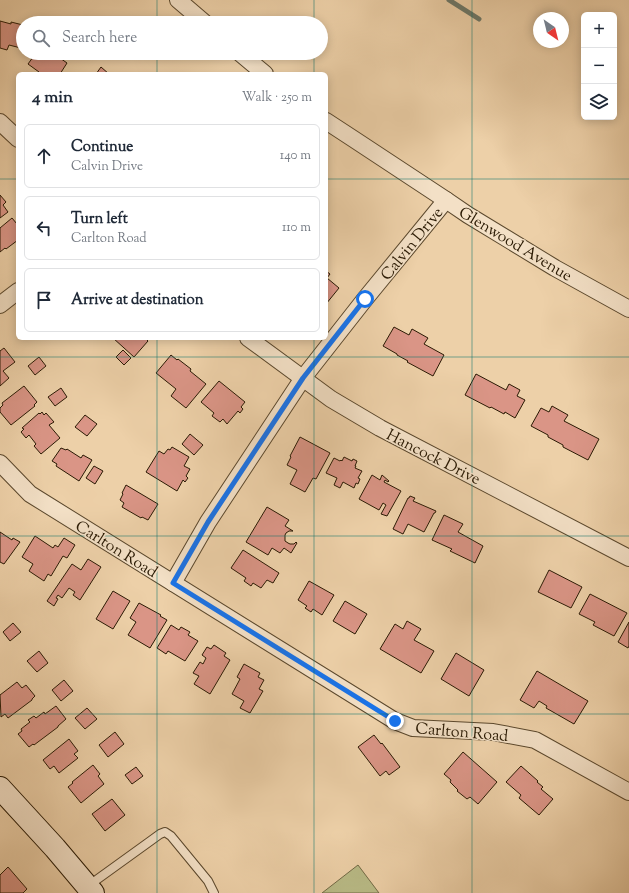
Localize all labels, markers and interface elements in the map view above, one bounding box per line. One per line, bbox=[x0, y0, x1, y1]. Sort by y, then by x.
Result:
north arrow bbox=[533, 12, 569, 48]
map controls bbox=[581, 12, 617, 120]
button: + bbox=[581, 12, 617, 48]
search box bbox=[16, 16, 328, 60]
icon: search bbox=[30, 27, 52, 49]
text: Search here bbox=[62, 28, 137, 49]
button: − bbox=[581, 48, 617, 84]
button: layers bbox=[581, 84, 617, 120]
text: 4 min bbox=[32, 86, 73, 110]
text: Walk · 250 m bbox=[242, 89, 312, 107]
text: Continue bbox=[71, 137, 133, 158]
icon: ahead bbox=[33, 145, 55, 167]
text: 140 m bbox=[280, 147, 311, 165]
text: Calvin Drive bbox=[71, 158, 143, 176]
street label: Glenwood Avenue bbox=[454, 202, 576, 288]
street label: Calvin Drive bbox=[376, 203, 450, 286]
text: Turn left bbox=[71, 209, 128, 230]
icon: left bbox=[33, 217, 55, 239]
text: 110 m bbox=[282, 219, 311, 237]
text: Carlton Road bbox=[71, 230, 147, 248]
icon: arrive bbox=[33, 289, 55, 311]
text: Arrive at destination bbox=[71, 290, 204, 311]
route start bbox=[356, 290, 374, 308]
street label: Hancock Drive bbox=[382, 425, 484, 492]
street label: Carlton Road bbox=[70, 516, 161, 585]
route end bbox=[386, 712, 404, 730]
street label: Carlton Road bbox=[414, 718, 509, 749]

